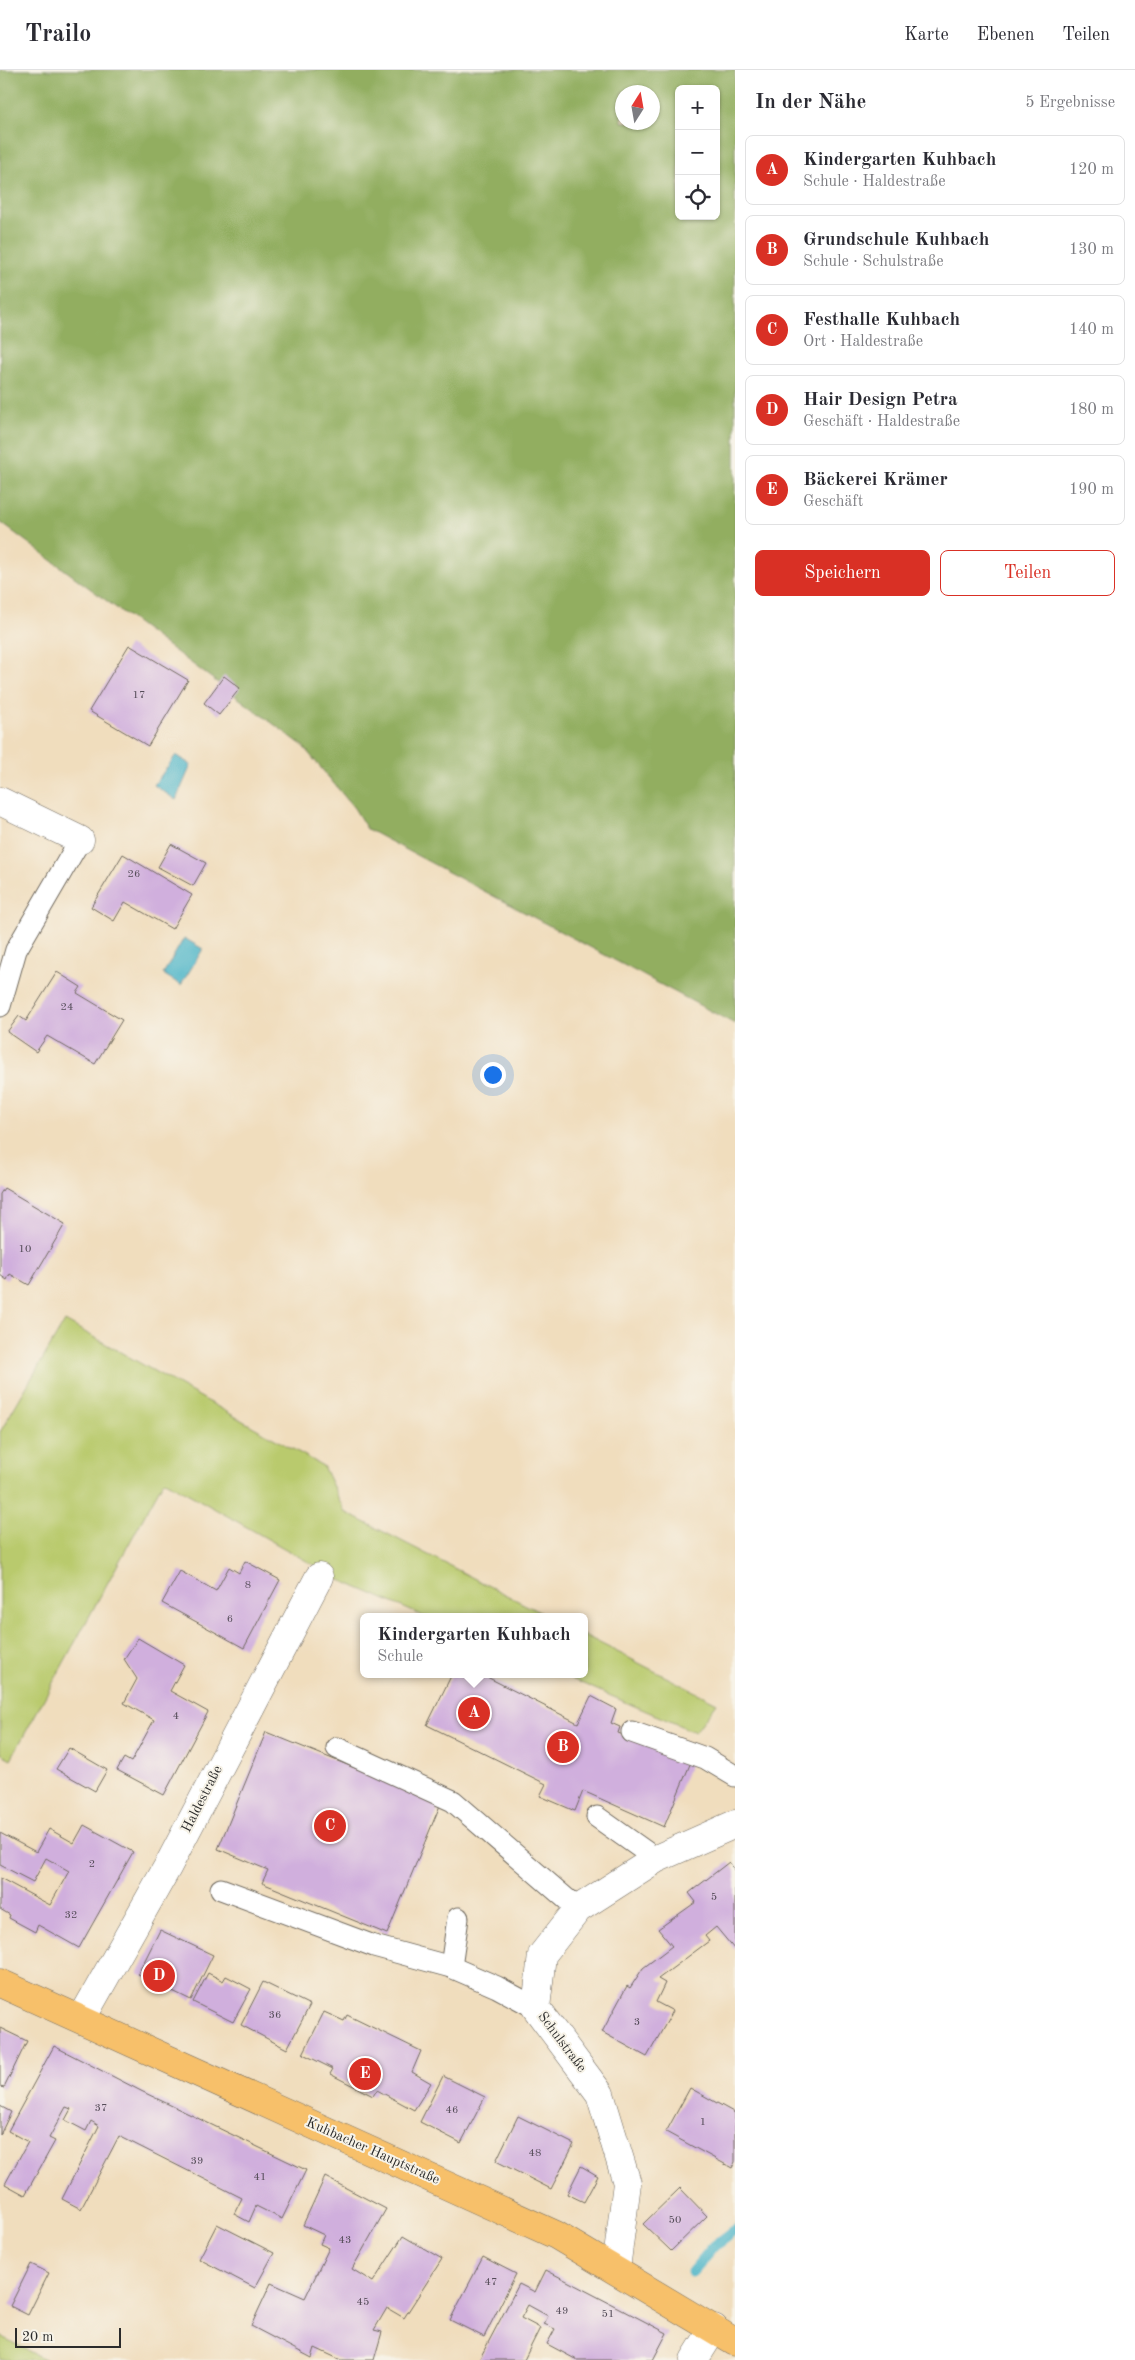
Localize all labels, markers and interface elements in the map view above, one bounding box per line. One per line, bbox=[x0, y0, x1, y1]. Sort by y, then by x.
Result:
text: Trailo bbox=[25, 23, 91, 47]
text: Karte bbox=[904, 26, 949, 44]
text: Ebenen bbox=[977, 26, 1034, 44]
text: Teilen bbox=[1062, 26, 1110, 44]
north arrow bbox=[615, 85, 660, 130]
map controls bbox=[675, 85, 720, 220]
button: + bbox=[675, 85, 720, 130]
text: In der Nähe bbox=[755, 92, 866, 113]
text: 5 Ergebnisse bbox=[1025, 95, 1115, 111]
button: − bbox=[675, 130, 720, 175]
text: Kindergarten Kuhbach bbox=[803, 151, 996, 170]
text: A bbox=[766, 162, 778, 178]
text: 120 m bbox=[1069, 162, 1114, 178]
text: Schule · Haldestraße bbox=[803, 174, 946, 190]
button: locate bbox=[675, 175, 720, 220]
text: Grundschule Kuhbach bbox=[803, 231, 989, 250]
text: B bbox=[766, 242, 778, 258]
text: 130 m bbox=[1069, 242, 1114, 258]
text: Schule · Schulstraße bbox=[803, 254, 944, 270]
text: Festhalle Kuhbach bbox=[803, 311, 960, 330]
text: C bbox=[767, 322, 777, 338]
text: 140 m bbox=[1069, 322, 1114, 338]
text: Ort · Haldestraße bbox=[803, 334, 923, 350]
text: Hair Design Petra bbox=[803, 391, 958, 410]
text: D bbox=[766, 402, 778, 418]
text: 180 m bbox=[1069, 402, 1114, 418]
text: Geschäft · Haldestraße bbox=[803, 414, 960, 430]
text: Bäckerei Krämer bbox=[803, 471, 948, 490]
text: E bbox=[766, 482, 778, 498]
text: 190 m bbox=[1069, 482, 1114, 498]
text: Geschäft bbox=[803, 494, 863, 510]
button: Speichern bbox=[755, 550, 930, 596]
button: Teilen bbox=[940, 550, 1115, 596]
house number: 17 bbox=[133, 690, 145, 701]
house number: 26 bbox=[128, 869, 140, 880]
house number: 24 bbox=[61, 1002, 73, 1013]
your location bbox=[480, 1062, 506, 1088]
house number: 10 bbox=[19, 1244, 31, 1255]
house number: 8 bbox=[245, 1580, 251, 1591]
popup bbox=[360, 1613, 588, 1678]
house number: 6 bbox=[227, 1614, 233, 1625]
text: Kindergarten Kuhbach bbox=[377, 1626, 571, 1645]
text: Schule bbox=[377, 1649, 423, 1665]
pin: A bbox=[458, 1694, 490, 1732]
house number: 4 bbox=[173, 1711, 179, 1722]
pin: B bbox=[547, 1728, 579, 1766]
street label: Haldestraße bbox=[179, 1763, 225, 1835]
pin: C bbox=[314, 1807, 346, 1845]
house number: 2 bbox=[89, 1859, 95, 1870]
house number: 5 bbox=[711, 1892, 717, 1903]
house number: 32 bbox=[65, 1910, 77, 1921]
pin: D bbox=[143, 1957, 175, 1995]
street label: Schulstraße bbox=[535, 2009, 589, 2075]
house number: 36 bbox=[269, 2010, 281, 2021]
house number: 3 bbox=[634, 2017, 640, 2028]
pin: E bbox=[349, 2055, 381, 2093]
house number: 37 bbox=[95, 2103, 107, 2114]
house number: 46 bbox=[446, 2105, 458, 2116]
street label: Kuhbacher Hauptstraße bbox=[304, 2115, 442, 2187]
house number: 1 bbox=[700, 2117, 706, 2128]
house number: 48 bbox=[529, 2148, 541, 2159]
house number: 39 bbox=[191, 2156, 203, 2167]
house number: 41 bbox=[254, 2172, 266, 2183]
house number: 50 bbox=[669, 2215, 681, 2226]
house number: 43 bbox=[339, 2235, 351, 2246]
house number: 47 bbox=[485, 2277, 497, 2288]
house number: 45 bbox=[357, 2297, 369, 2308]
house number: 49 bbox=[556, 2306, 568, 2317]
house number: 51 bbox=[602, 2309, 614, 2320]
scale bar bbox=[15, 2325, 121, 2348]
text: 20 m bbox=[22, 2330, 53, 2344]

